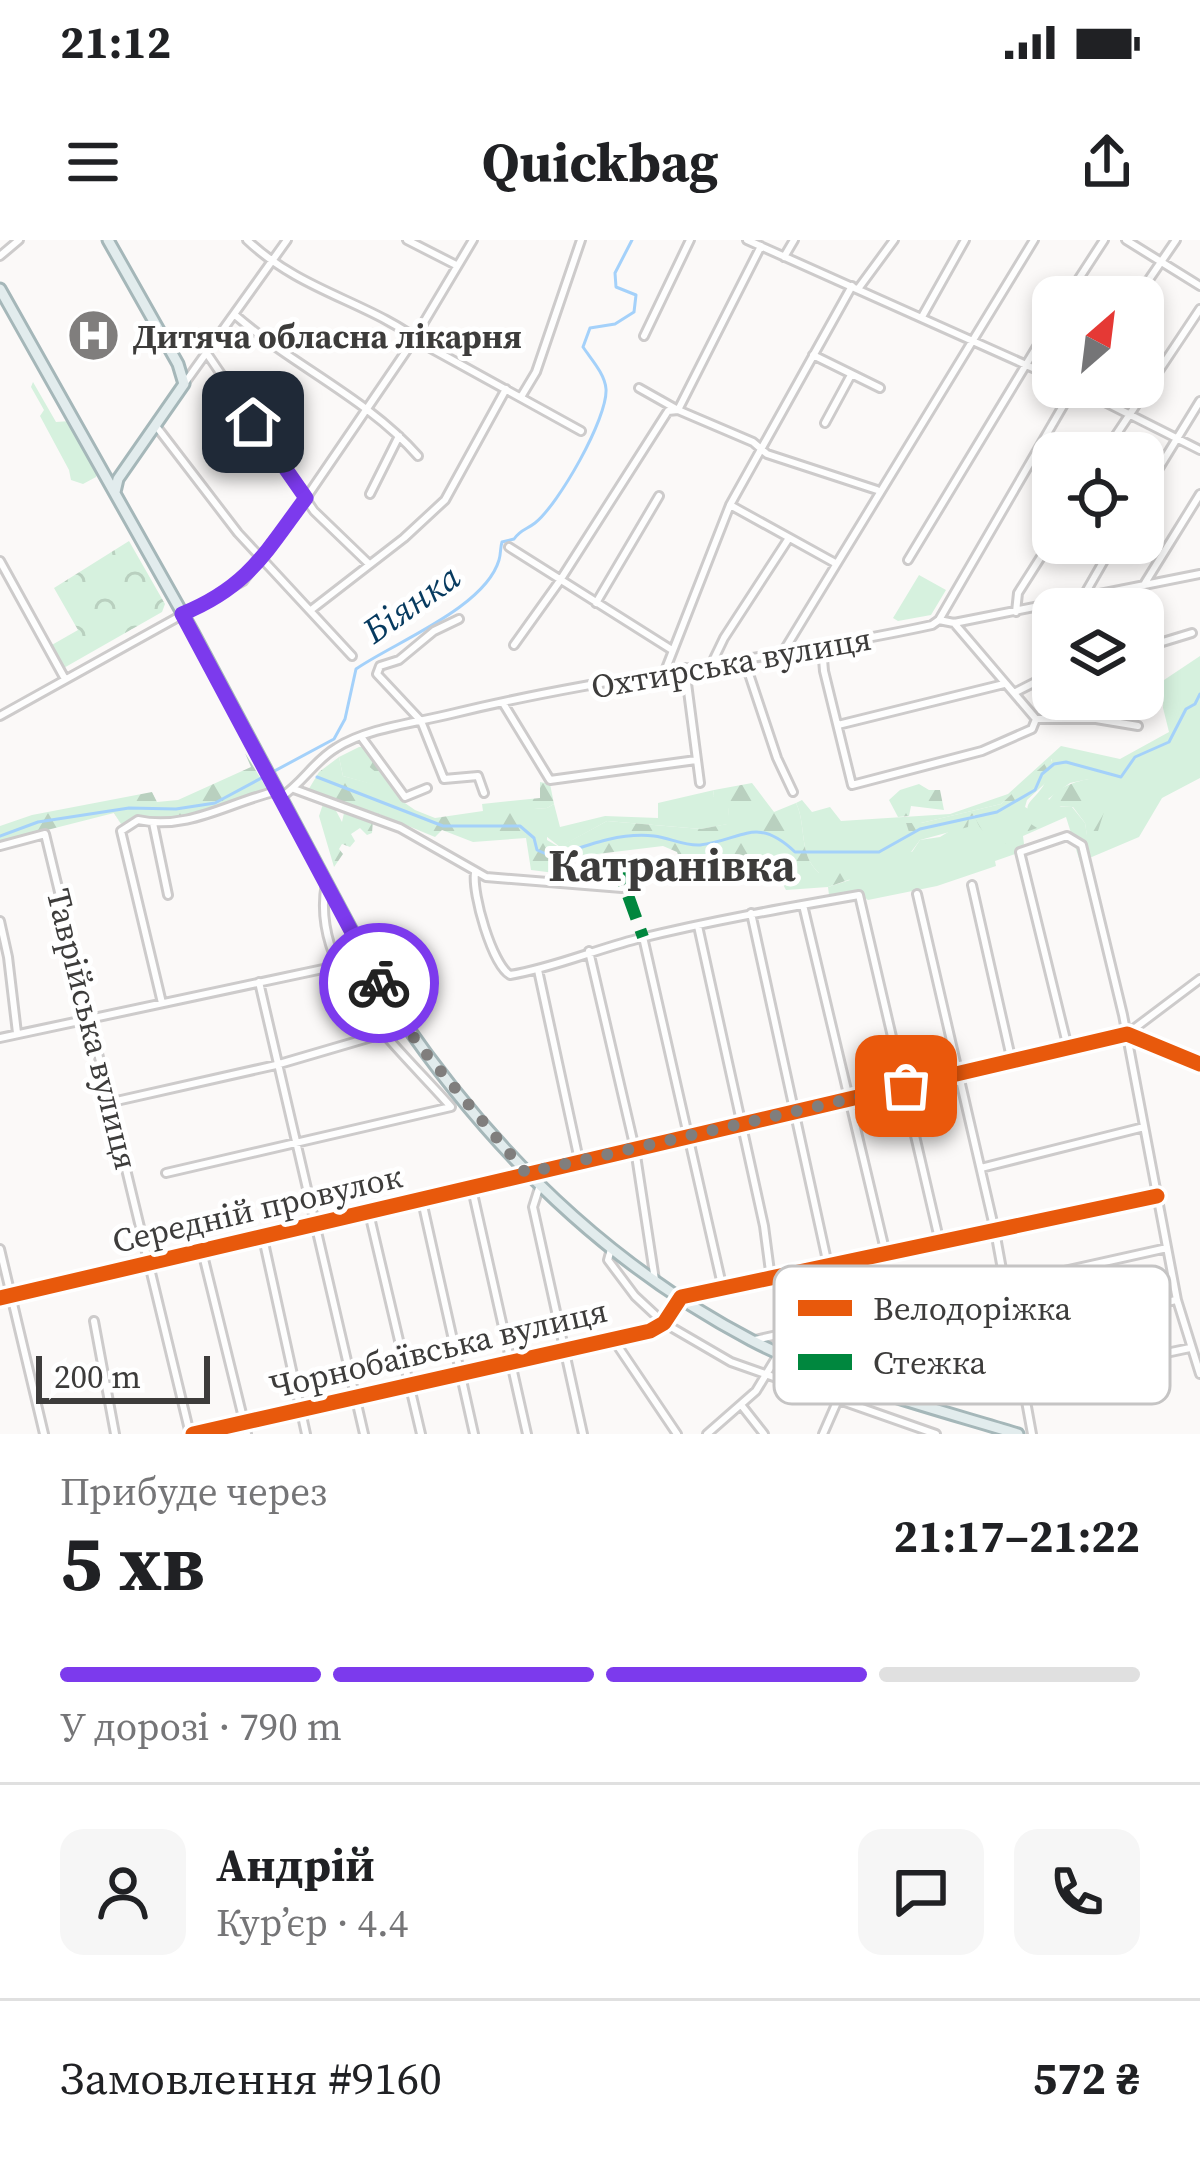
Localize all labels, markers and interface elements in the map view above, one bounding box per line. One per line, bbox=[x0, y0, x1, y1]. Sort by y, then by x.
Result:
text: 21:12 bbox=[60, 11, 171, 73]
text: Quickbag bbox=[482, 125, 718, 199]
icon: menu bbox=[60, 129, 126, 195]
icon: share bbox=[1074, 129, 1140, 195]
north arrow bbox=[1032, 276, 1164, 408]
map controls bbox=[1032, 276, 1164, 720]
hospital icon: Дитяча обласна лікарня bbox=[66, 308, 122, 364]
place label: Дитяча обласна лікарня bbox=[133, 314, 522, 359]
pin bbox=[202, 371, 304, 473]
icon: home bbox=[220, 389, 286, 455]
button: locate bbox=[1032, 432, 1164, 564]
water label: Біянка bbox=[352, 552, 470, 655]
button: layers bbox=[1032, 588, 1164, 720]
street label: Охтирська вулиця bbox=[587, 616, 875, 709]
district label: Катранівка bbox=[548, 834, 797, 896]
street label: Таврійська вулиця bbox=[36, 884, 149, 1174]
courier bbox=[319, 923, 439, 1043]
icon: bike bbox=[346, 950, 412, 1016]
pin bbox=[855, 1035, 957, 1137]
icon: bag bbox=[873, 1053, 939, 1119]
street label: Середній провулок bbox=[108, 1153, 406, 1264]
legend bbox=[774, 1266, 1170, 1404]
text: Велодоріжка bbox=[873, 1286, 1071, 1331]
street label: Чорнобаївська вулиця bbox=[265, 1288, 612, 1409]
text: Стежка bbox=[873, 1340, 987, 1385]
scale bar bbox=[36, 1350, 210, 1403]
text: 200 m bbox=[54, 1354, 141, 1399]
text: Прибуде через bbox=[60, 1465, 327, 1518]
text: 21:17–21:22 bbox=[894, 1505, 1140, 1567]
text: 5 хв bbox=[60, 1509, 205, 1616]
text: У дорозі · 790 m bbox=[60, 1700, 342, 1753]
button: person bbox=[60, 1829, 186, 1955]
button: chat bbox=[858, 1829, 984, 1955]
button: phone bbox=[1014, 1829, 1140, 1955]
text: Андрій bbox=[216, 1834, 375, 1896]
text: Кур’єр · 4.4 bbox=[216, 1896, 408, 1949]
text: Замовлення #9160 bbox=[60, 2047, 442, 2109]
text: 572 ₴ bbox=[1033, 2047, 1140, 2109]

